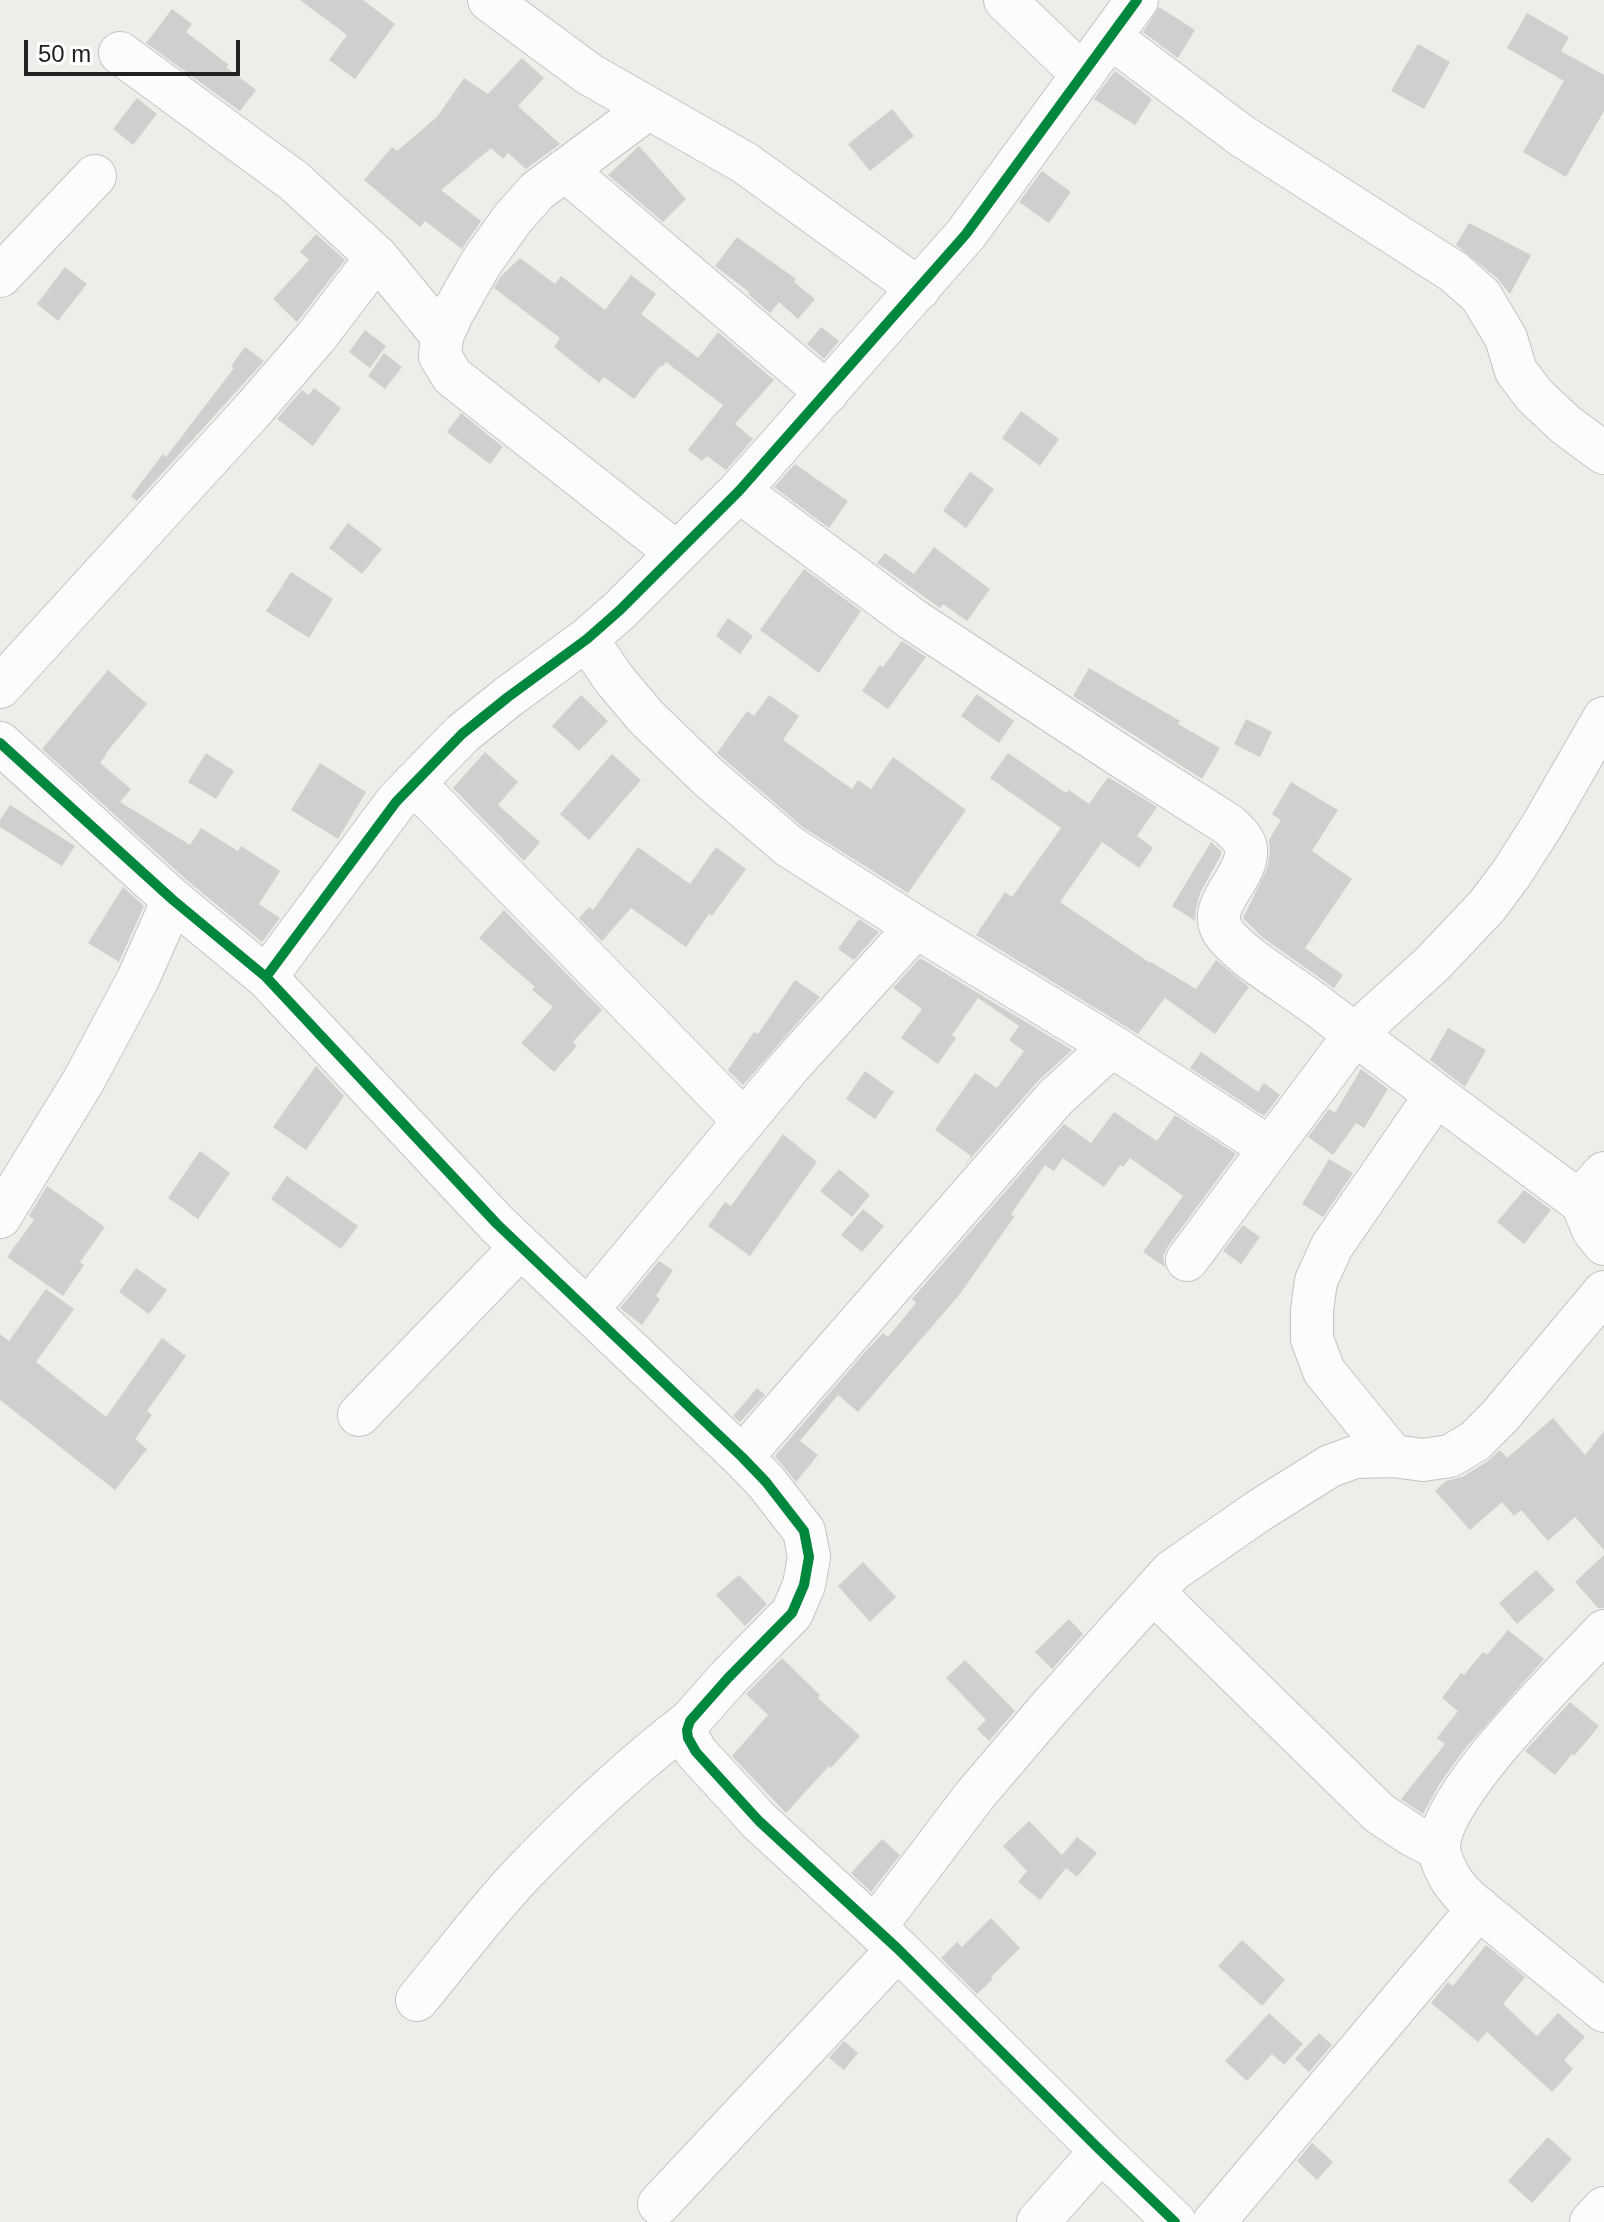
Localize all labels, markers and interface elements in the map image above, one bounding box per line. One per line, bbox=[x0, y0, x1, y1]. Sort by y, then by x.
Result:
scale bar bbox=[28, 24, 244, 74]
text: 50 m bbox=[38, 40, 91, 67]

